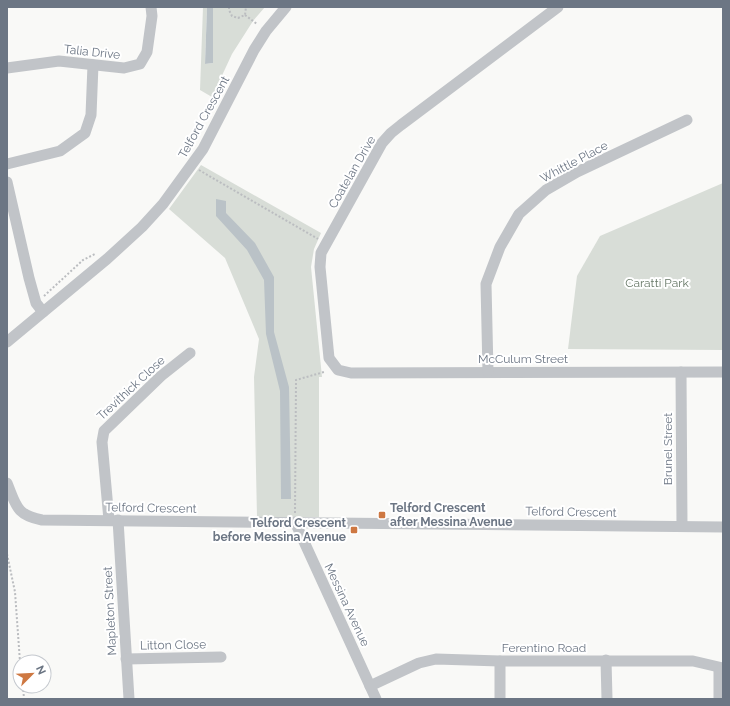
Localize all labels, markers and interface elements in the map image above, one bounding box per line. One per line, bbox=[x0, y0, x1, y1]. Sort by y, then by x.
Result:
street label: Talia Drive bbox=[63, 42, 121, 62]
street label: Telford Crescent bbox=[176, 74, 232, 160]
street label: Coatelan Drive bbox=[326, 133, 378, 211]
street label: Whittle Place bbox=[538, 138, 610, 186]
park label: Caratti Park bbox=[625, 276, 689, 290]
street label: McCulum Street bbox=[478, 352, 568, 366]
street label: Trevithick Close bbox=[94, 353, 168, 423]
street label: Brunel Street bbox=[661, 413, 675, 485]
street label: Telford Crescent bbox=[105, 500, 197, 516]
place label: Telford Crescent after Messina Avenue bbox=[390, 501, 512, 529]
street label: Telford Crescent bbox=[525, 504, 617, 520]
marker: Telford Crescent after Messina Avenue bbox=[377, 510, 387, 520]
place label: Telford Crescent before Messina Avenue bbox=[213, 516, 346, 544]
marker: Telford Crescent before Messina Avenue bbox=[349, 525, 359, 535]
street label: Messina Avenue bbox=[322, 561, 372, 649]
street label: Mapleton Street bbox=[101, 566, 119, 656]
street label: Litton Close bbox=[140, 637, 206, 653]
street label: Ferentino Road bbox=[502, 641, 586, 655]
north arrow bbox=[12, 654, 52, 694]
text: N bbox=[33, 664, 48, 677]

